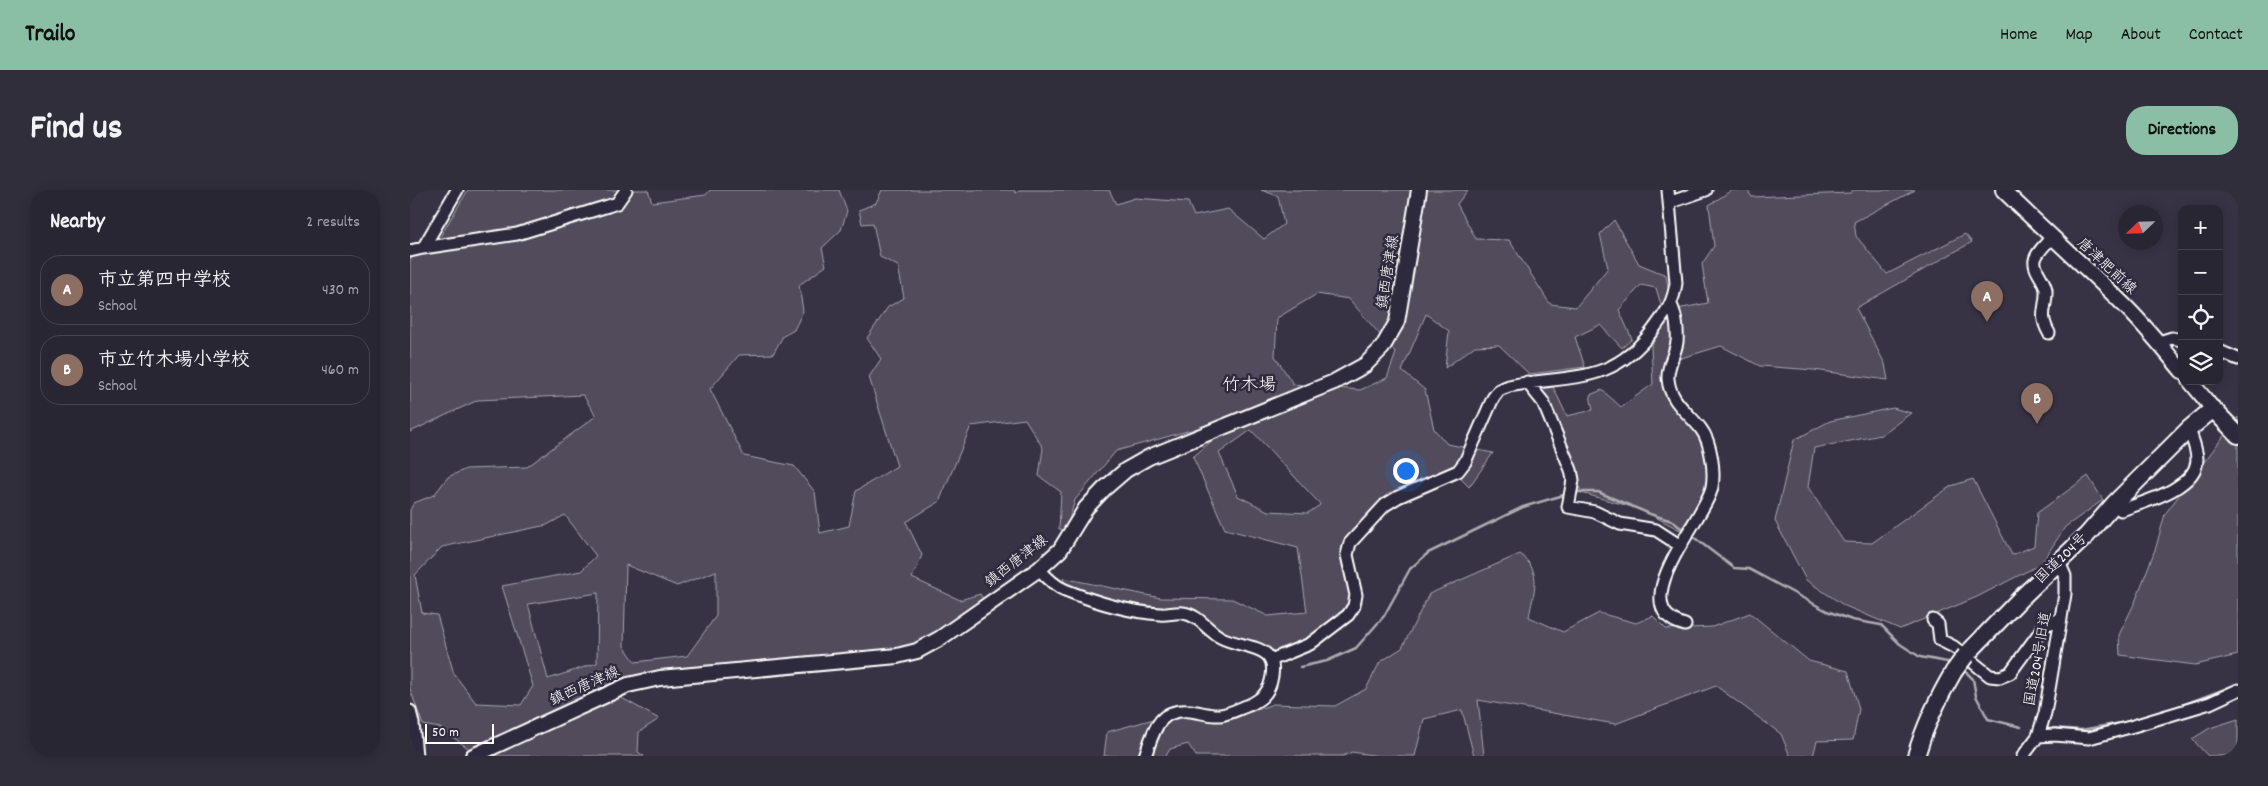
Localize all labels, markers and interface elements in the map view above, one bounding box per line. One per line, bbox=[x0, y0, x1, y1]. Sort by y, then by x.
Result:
text: Trailo bbox=[25, 18, 76, 52]
text: Home bbox=[2000, 23, 2037, 48]
text: Map bbox=[2065, 23, 2093, 48]
text: About bbox=[2121, 23, 2161, 48]
text: Contact bbox=[2189, 23, 2243, 48]
text: Find us bbox=[30, 105, 122, 155]
button: Directions bbox=[2126, 106, 2238, 155]
north arrow bbox=[2118, 205, 2163, 250]
map controls bbox=[2178, 205, 2223, 385]
button: + bbox=[2178, 205, 2223, 250]
text: Nearby bbox=[50, 208, 105, 238]
text: 2 results bbox=[306, 211, 360, 234]
street label: 鎮西唐津線 bbox=[1372, 233, 1406, 311]
street label: 唐津肥前線 bbox=[2071, 233, 2141, 301]
button: − bbox=[2178, 250, 2223, 295]
text: 市立第四中学校 bbox=[98, 268, 231, 295]
text: A bbox=[63, 279, 71, 302]
text: 430 m bbox=[322, 279, 359, 302]
pin: A bbox=[1971, 281, 2003, 322]
text: School bbox=[98, 295, 137, 318]
button: locate bbox=[2178, 295, 2223, 340]
button: layers bbox=[2178, 340, 2223, 385]
text: 市立竹木場小学校 bbox=[98, 348, 250, 375]
text: B bbox=[63, 359, 71, 382]
text: 460 m bbox=[321, 359, 359, 382]
district label: 竹木場 bbox=[1222, 374, 1276, 399]
text: School bbox=[98, 375, 137, 398]
pin: B bbox=[2021, 383, 2053, 424]
your location bbox=[1393, 458, 1419, 484]
street label: 国道204号 bbox=[2031, 528, 2093, 590]
street label: 鎮西唐津線 bbox=[981, 530, 1053, 594]
street label: 国道204号旧道 bbox=[2020, 610, 2058, 708]
street label: 鎮西唐津線 bbox=[546, 662, 624, 712]
scale bar bbox=[425, 721, 494, 744]
text: 50 m bbox=[432, 723, 459, 743]

